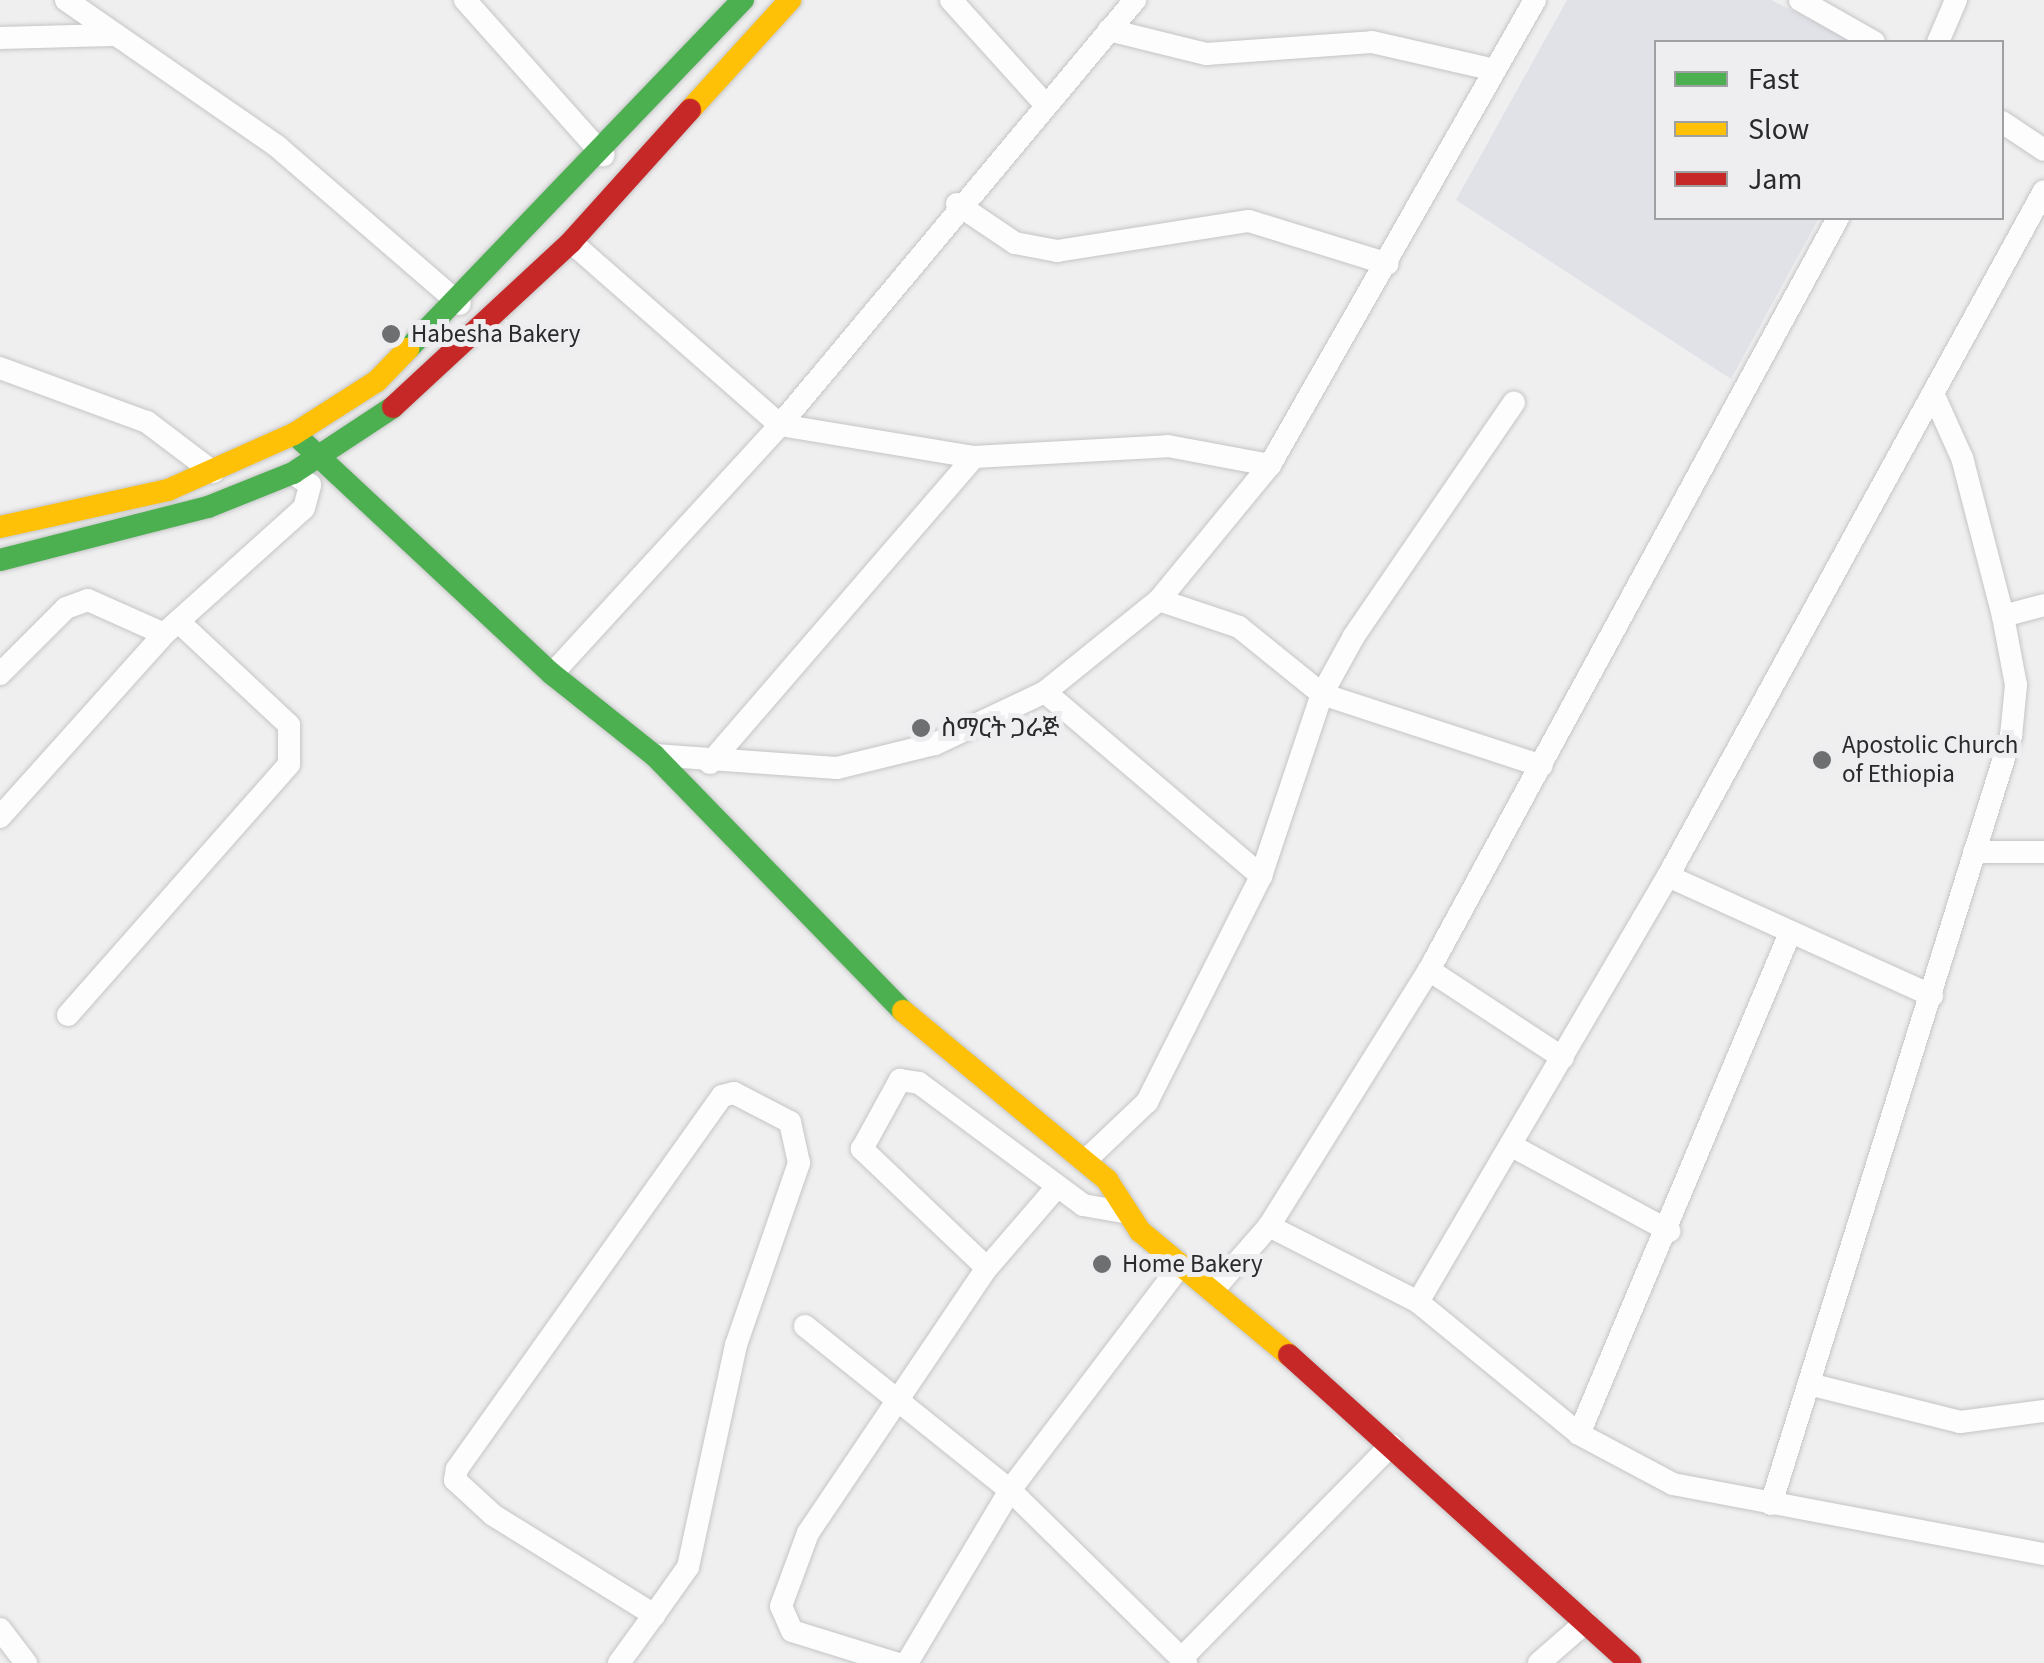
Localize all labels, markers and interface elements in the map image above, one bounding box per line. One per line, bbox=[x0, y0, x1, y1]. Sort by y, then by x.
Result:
legend bbox=[1654, 40, 2004, 220]
text: Fast bbox=[1748, 58, 1799, 101]
text: Slow bbox=[1748, 108, 1809, 151]
text: Jam bbox=[1748, 158, 1802, 201]
place label: Habesha Bakery bbox=[411, 319, 580, 349]
marker: Habesha Bakery bbox=[380, 323, 402, 345]
place label: ስማርት ጋራጅ bbox=[941, 713, 1059, 743]
marker: ስማርት ጋራጅ bbox=[910, 717, 932, 739]
place label: Apostolic Church of Ethiopia bbox=[1842, 731, 2018, 790]
marker: Apostolic Church of Ethiopia bbox=[1811, 749, 1833, 771]
place label: Home Bakery bbox=[1122, 1249, 1263, 1279]
marker: Home Bakery bbox=[1091, 1253, 1113, 1275]

